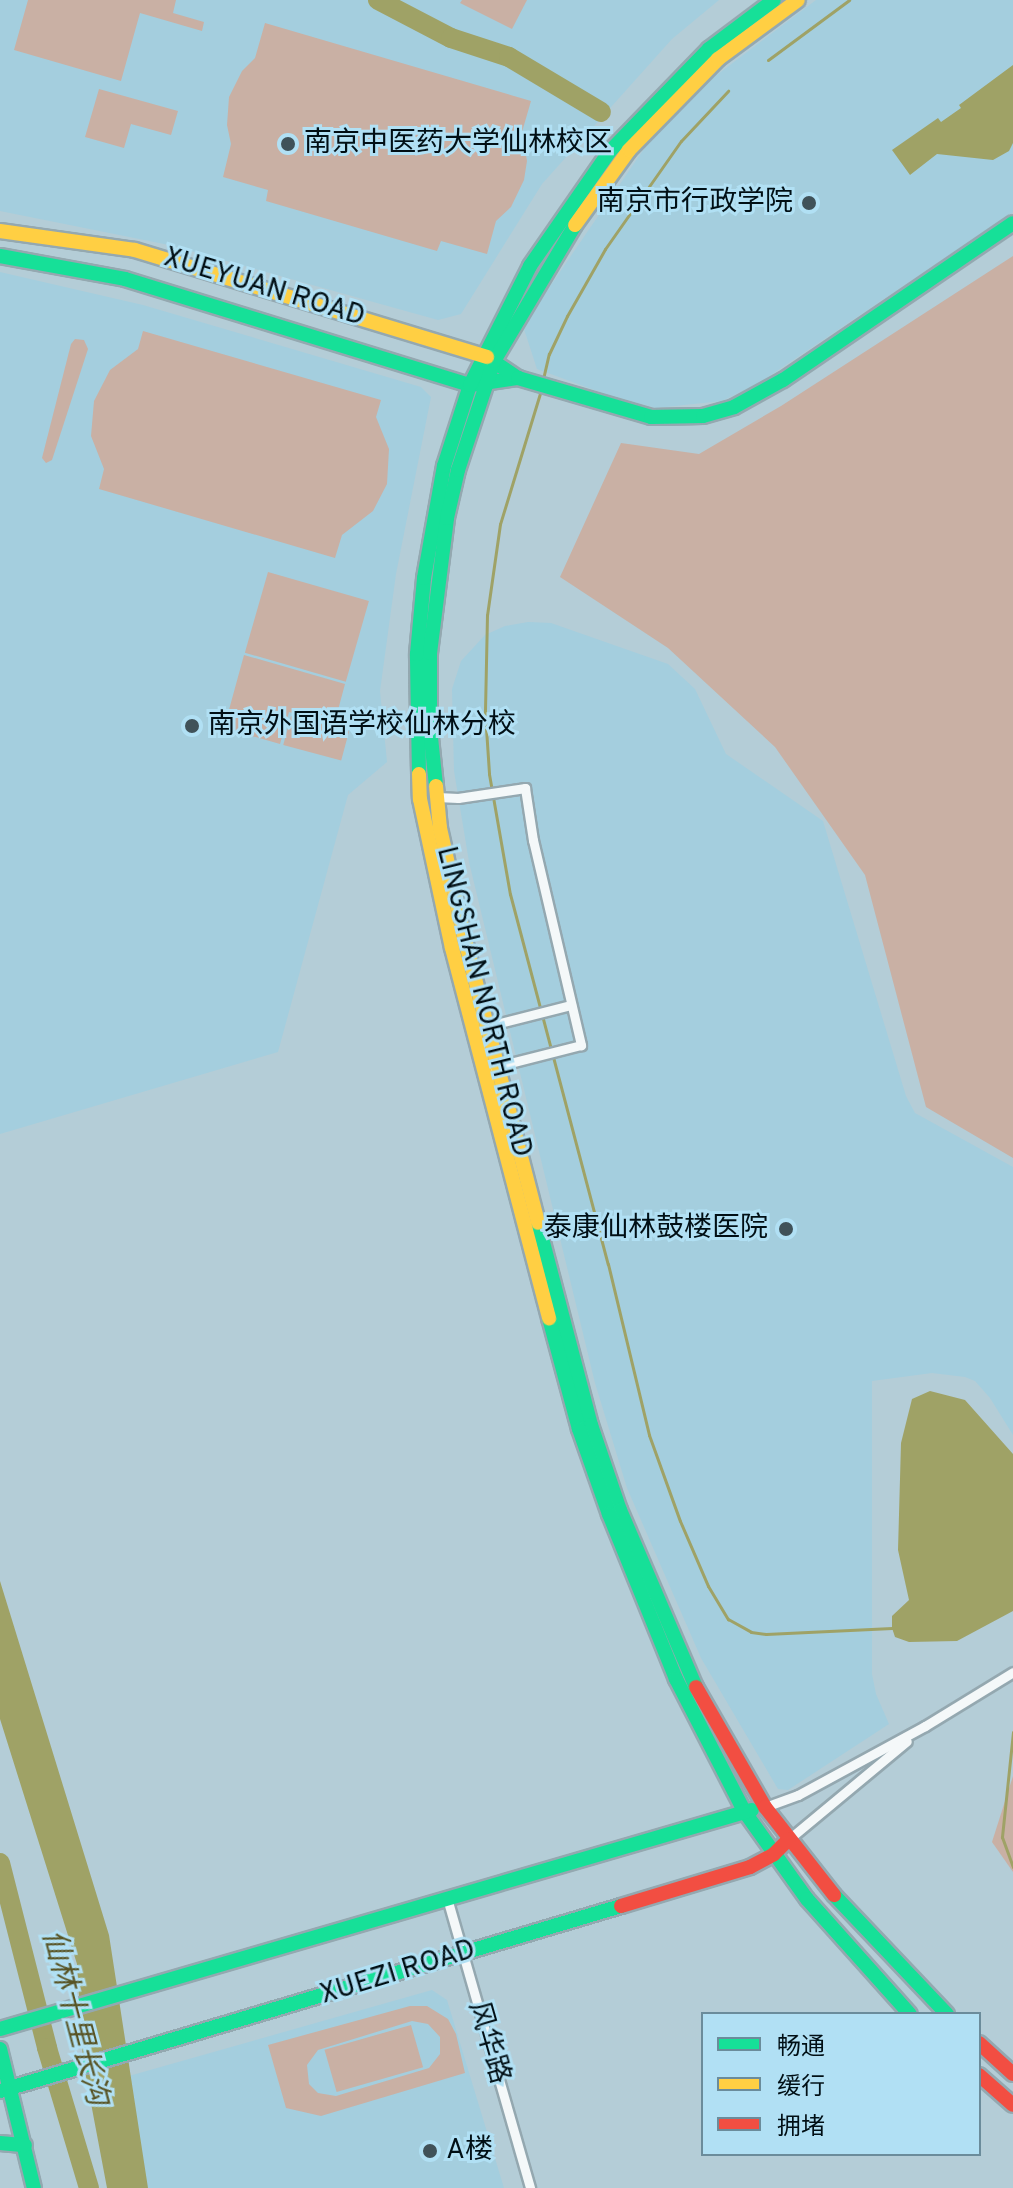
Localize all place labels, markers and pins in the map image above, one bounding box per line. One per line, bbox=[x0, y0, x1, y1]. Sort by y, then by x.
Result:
place label: 南京中医药大学仙林校区 bbox=[304, 127, 612, 161]
marker: 南京中医药大学仙林校区 bbox=[279, 135, 297, 153]
place label: 南京市行政学院 bbox=[597, 186, 793, 220]
marker: 南京市行政学院 bbox=[800, 194, 818, 212]
place label: 南京外国语学校仙林分校 bbox=[208, 709, 516, 743]
marker: 南京外国语学校仙林分校 bbox=[183, 717, 201, 735]
place label: 泰康仙林鼓楼医院 bbox=[544, 1212, 768, 1246]
marker: 泰康仙林鼓楼医院 bbox=[775, 1218, 797, 1240]
place label: A楼 bbox=[446, 2134, 493, 2168]
marker: A楼 bbox=[421, 2142, 439, 2160]

